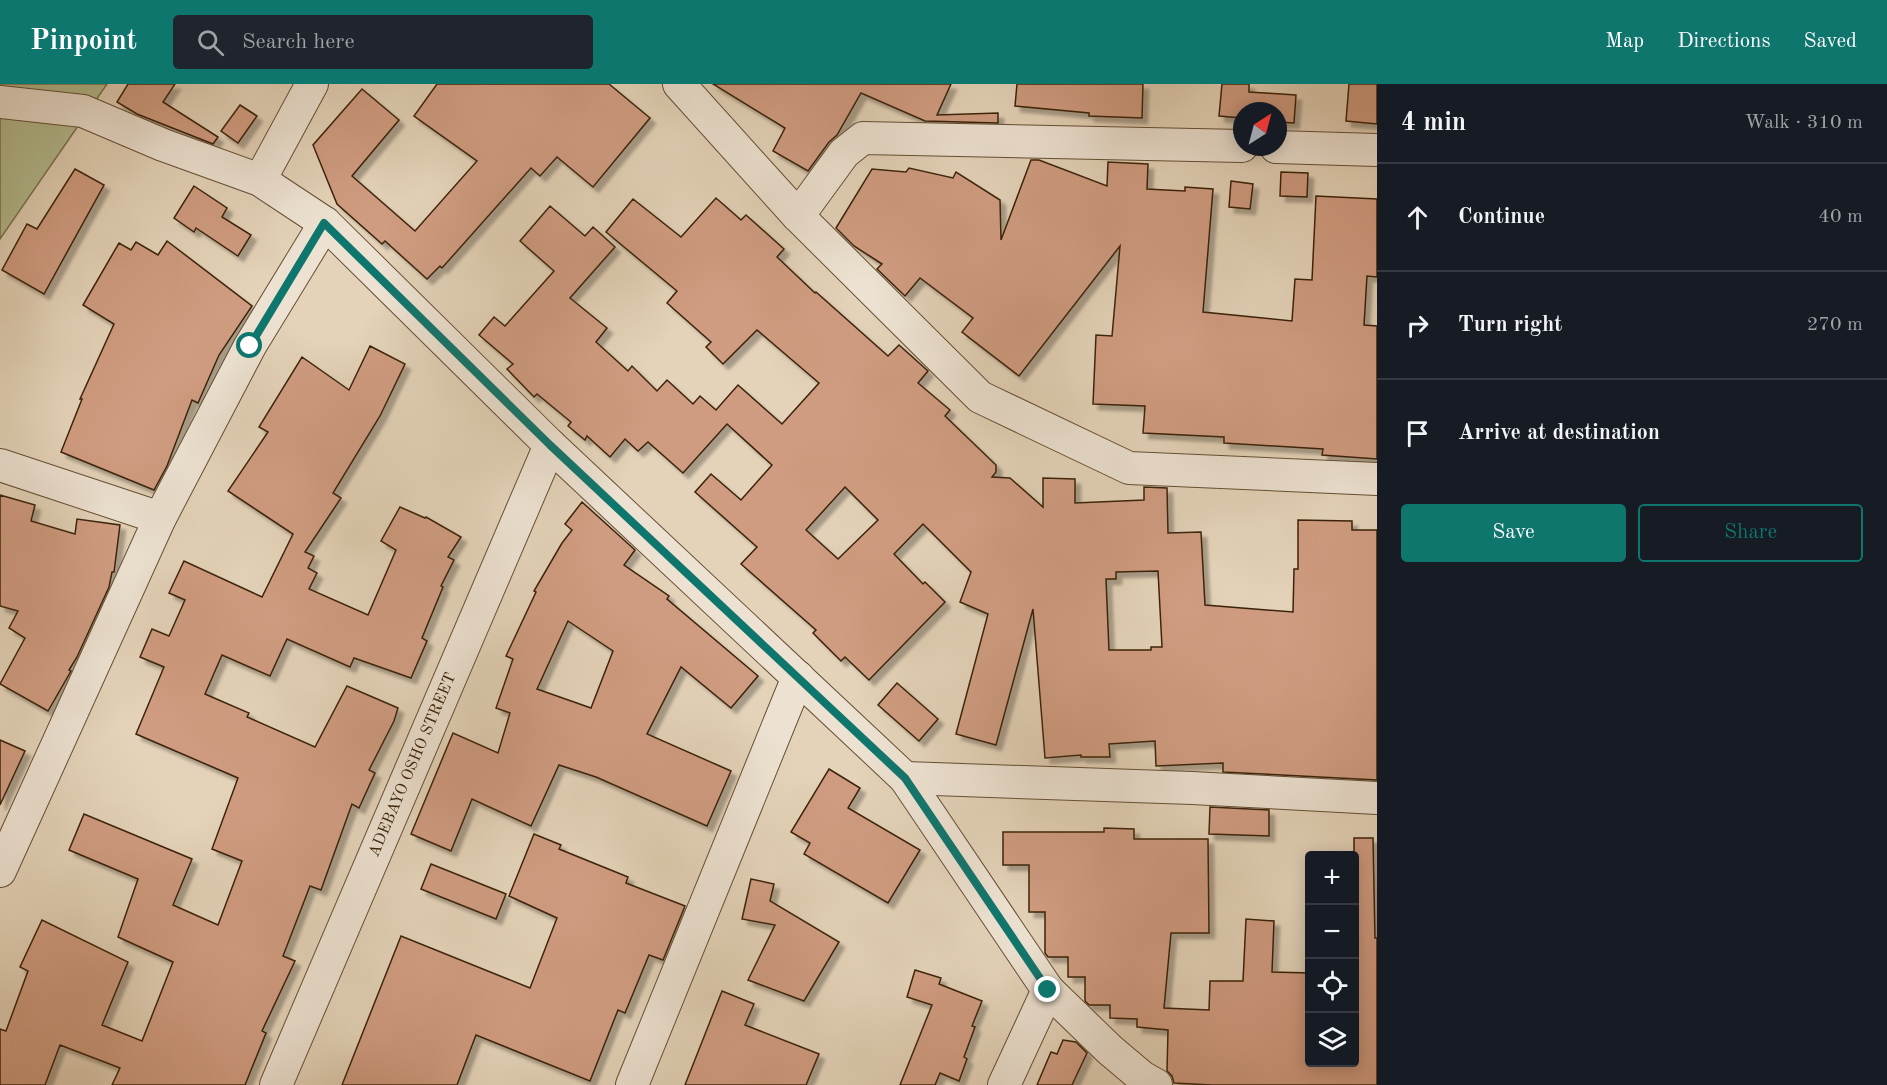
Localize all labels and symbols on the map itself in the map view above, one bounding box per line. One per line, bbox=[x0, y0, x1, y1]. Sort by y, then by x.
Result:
north arrow bbox=[1233, 102, 1287, 156]
route start bbox=[236, 332, 262, 358]
street label: ADEBAYO OSHO STREET bbox=[366, 671, 459, 860]
route end bbox=[1034, 976, 1060, 1002]

